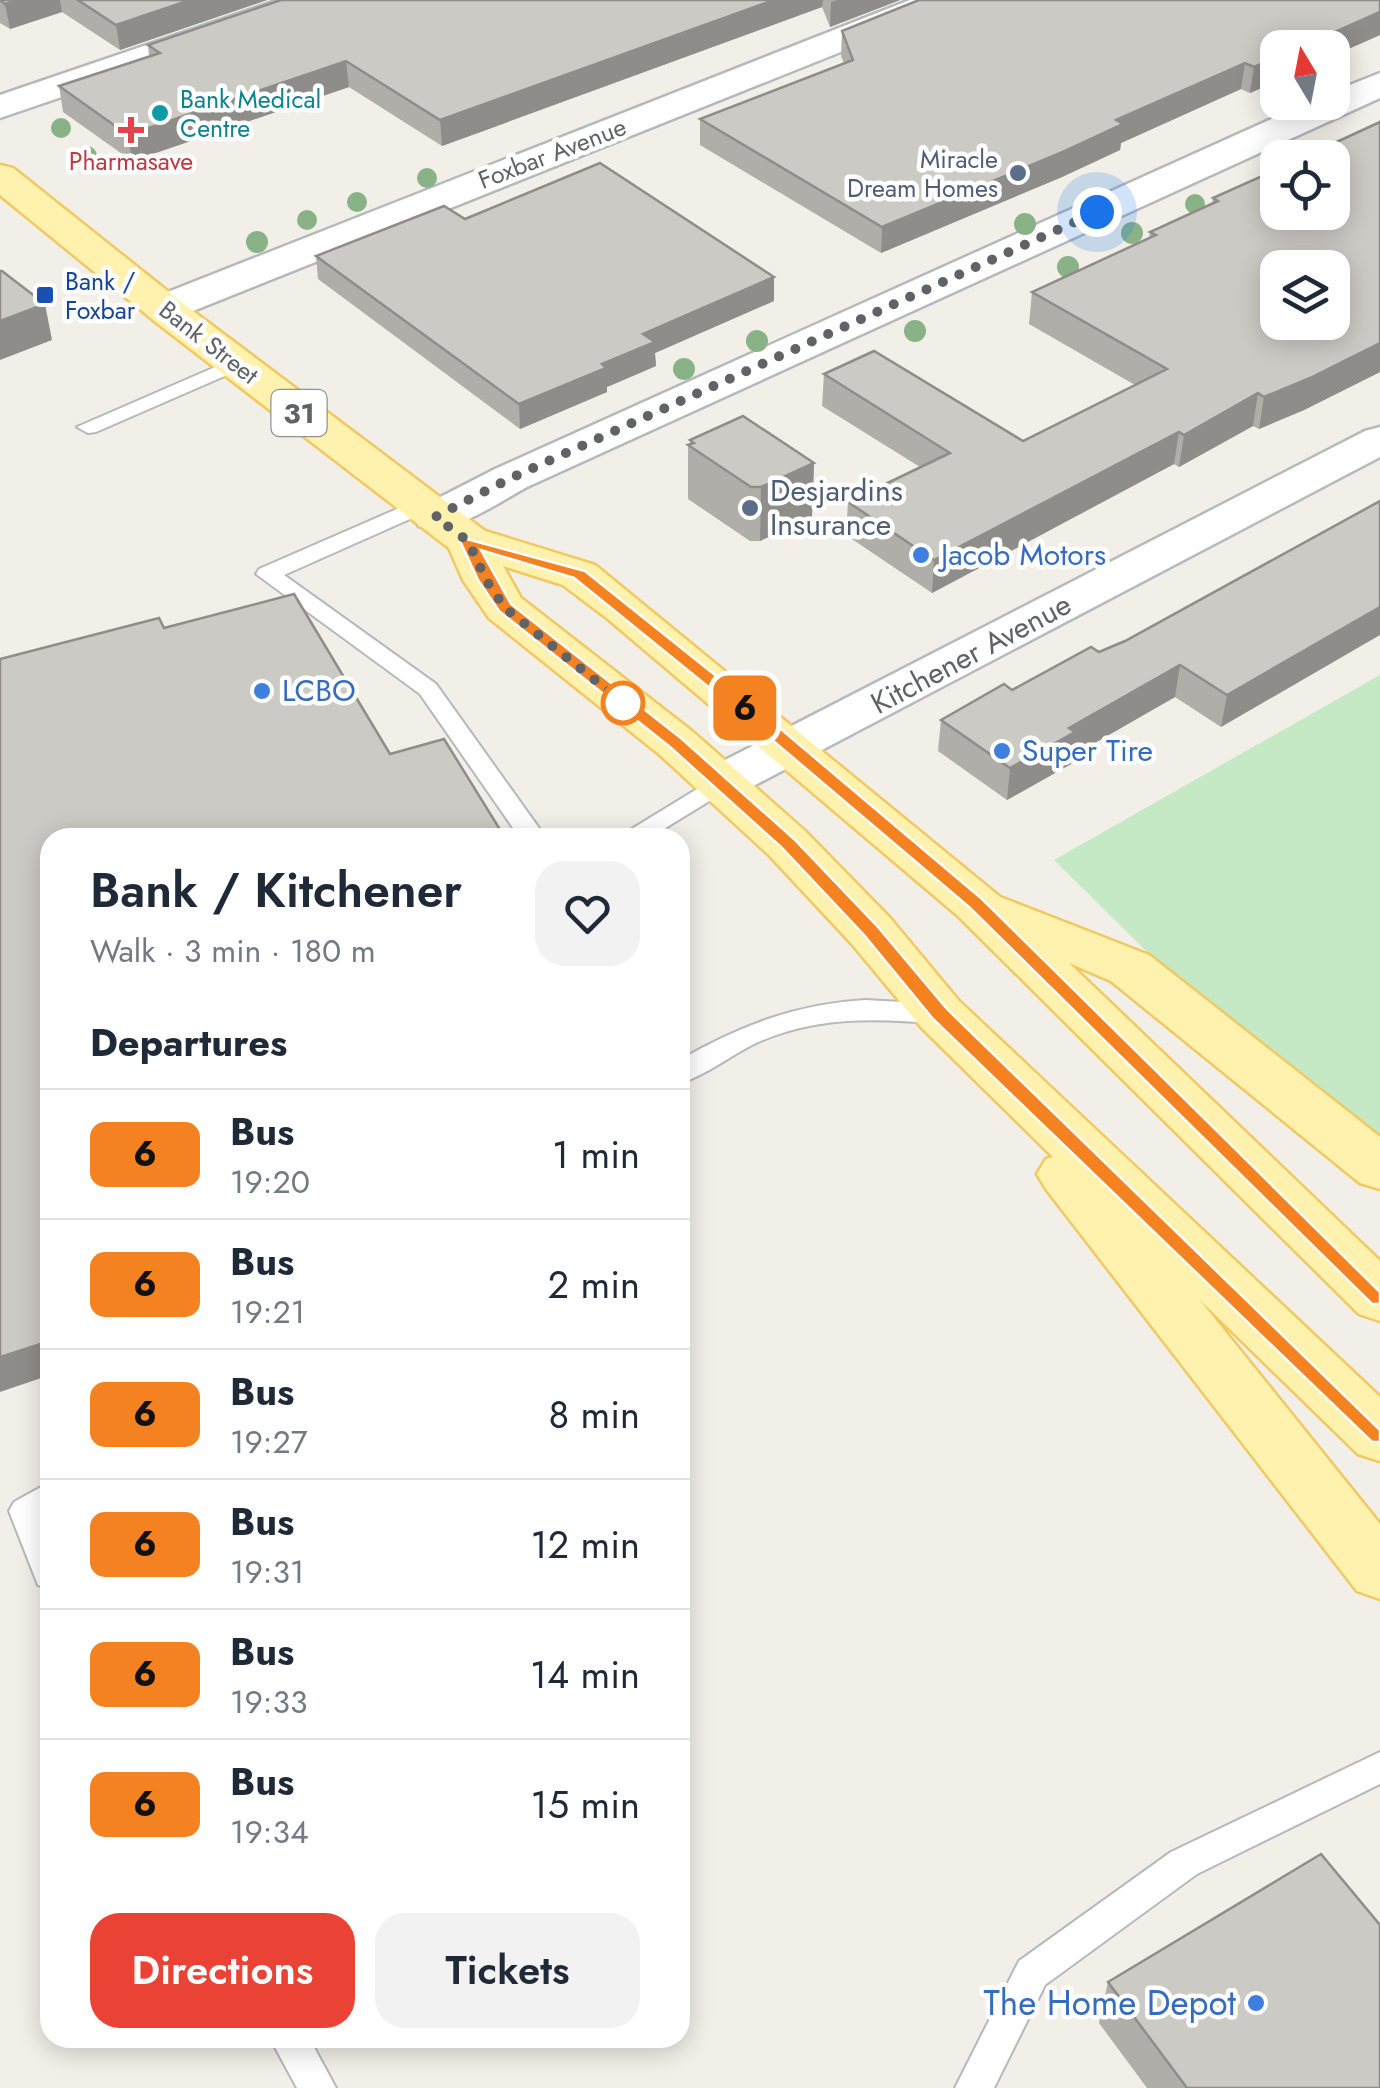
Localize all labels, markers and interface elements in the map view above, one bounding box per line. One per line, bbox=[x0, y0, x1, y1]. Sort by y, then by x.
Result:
north arrow bbox=[1260, 30, 1350, 120]
map controls bbox=[1260, 30, 1350, 340]
place label: Bank Medical Centre bbox=[180, 81, 321, 146]
marker: Bank Medical Centre bbox=[149, 102, 171, 124]
street label: Foxbar Avenue bbox=[473, 108, 631, 198]
marker: Pharmasave bbox=[120, 119, 142, 141]
button: locate bbox=[1260, 140, 1350, 230]
place label: Miracle Dream Homes bbox=[847, 141, 998, 206]
place label: Pharmasave bbox=[69, 143, 193, 179]
marker: Miracle Dream Homes bbox=[1007, 162, 1029, 184]
your location bbox=[1072, 187, 1122, 237]
button: layers bbox=[1260, 250, 1350, 340]
place label: Bank / Foxbar bbox=[65, 263, 136, 328]
marker: Bank / Foxbar bbox=[34, 284, 56, 306]
street label: Bank Street bbox=[152, 292, 266, 392]
road number: 31 bbox=[272, 390, 326, 436]
place label: Desjardins Insurance bbox=[770, 469, 903, 546]
marker: Desjardins Insurance bbox=[739, 497, 761, 519]
place label: Jacob Motors bbox=[937, 533, 1106, 576]
marker: Jacob Motors bbox=[910, 544, 932, 566]
street label: Kitchener Avenue bbox=[863, 583, 1079, 725]
place label: LCBO bbox=[282, 669, 356, 712]
line badge: 6 bbox=[712, 676, 778, 740]
marker: LCBO bbox=[251, 680, 273, 702]
unlabelled marker bbox=[602, 682, 644, 724]
text: 6 bbox=[733, 683, 757, 733]
place label: Super Tire bbox=[1022, 729, 1153, 772]
marker: Super Tire bbox=[991, 740, 1013, 762]
text: Bank / Kitchener bbox=[90, 856, 462, 925]
button: heart bbox=[535, 861, 640, 966]
text: Walk · 3 min · 180 m bbox=[90, 928, 376, 974]
text: Departures bbox=[90, 1015, 287, 1070]
text: Bus bbox=[230, 1104, 294, 1159]
text: 1 min bbox=[552, 1127, 640, 1182]
text: 6 bbox=[133, 1129, 157, 1179]
text: 19:20 bbox=[230, 1159, 310, 1205]
text: Bus bbox=[230, 1234, 294, 1289]
text: 2 min bbox=[548, 1257, 640, 1312]
text: 6 bbox=[133, 1259, 157, 1309]
text: 19:21 bbox=[230, 1289, 305, 1335]
text: Bus bbox=[230, 1364, 294, 1419]
text: 8 min bbox=[548, 1387, 640, 1442]
text: 6 bbox=[133, 1389, 157, 1439]
text: 19:27 bbox=[230, 1419, 307, 1465]
text: Bus bbox=[230, 1494, 294, 1549]
text: 12 min bbox=[530, 1517, 640, 1572]
text: 6 bbox=[133, 1519, 157, 1569]
text: 19:31 bbox=[230, 1549, 304, 1595]
text: Bus bbox=[230, 1624, 294, 1679]
text: 14 min bbox=[530, 1647, 640, 1702]
text: 6 bbox=[133, 1649, 157, 1699]
text: 19:33 bbox=[230, 1679, 307, 1725]
text: Bus bbox=[230, 1754, 294, 1809]
text: 15 min bbox=[531, 1777, 640, 1832]
text: 6 bbox=[133, 1779, 157, 1829]
text: 19:34 bbox=[230, 1809, 309, 1855]
button: Directions bbox=[90, 1913, 355, 2028]
button: Tickets bbox=[375, 1913, 640, 2028]
place label: The Home Depot bbox=[984, 1978, 1237, 2028]
marker: The Home Depot bbox=[1245, 1992, 1267, 2014]

